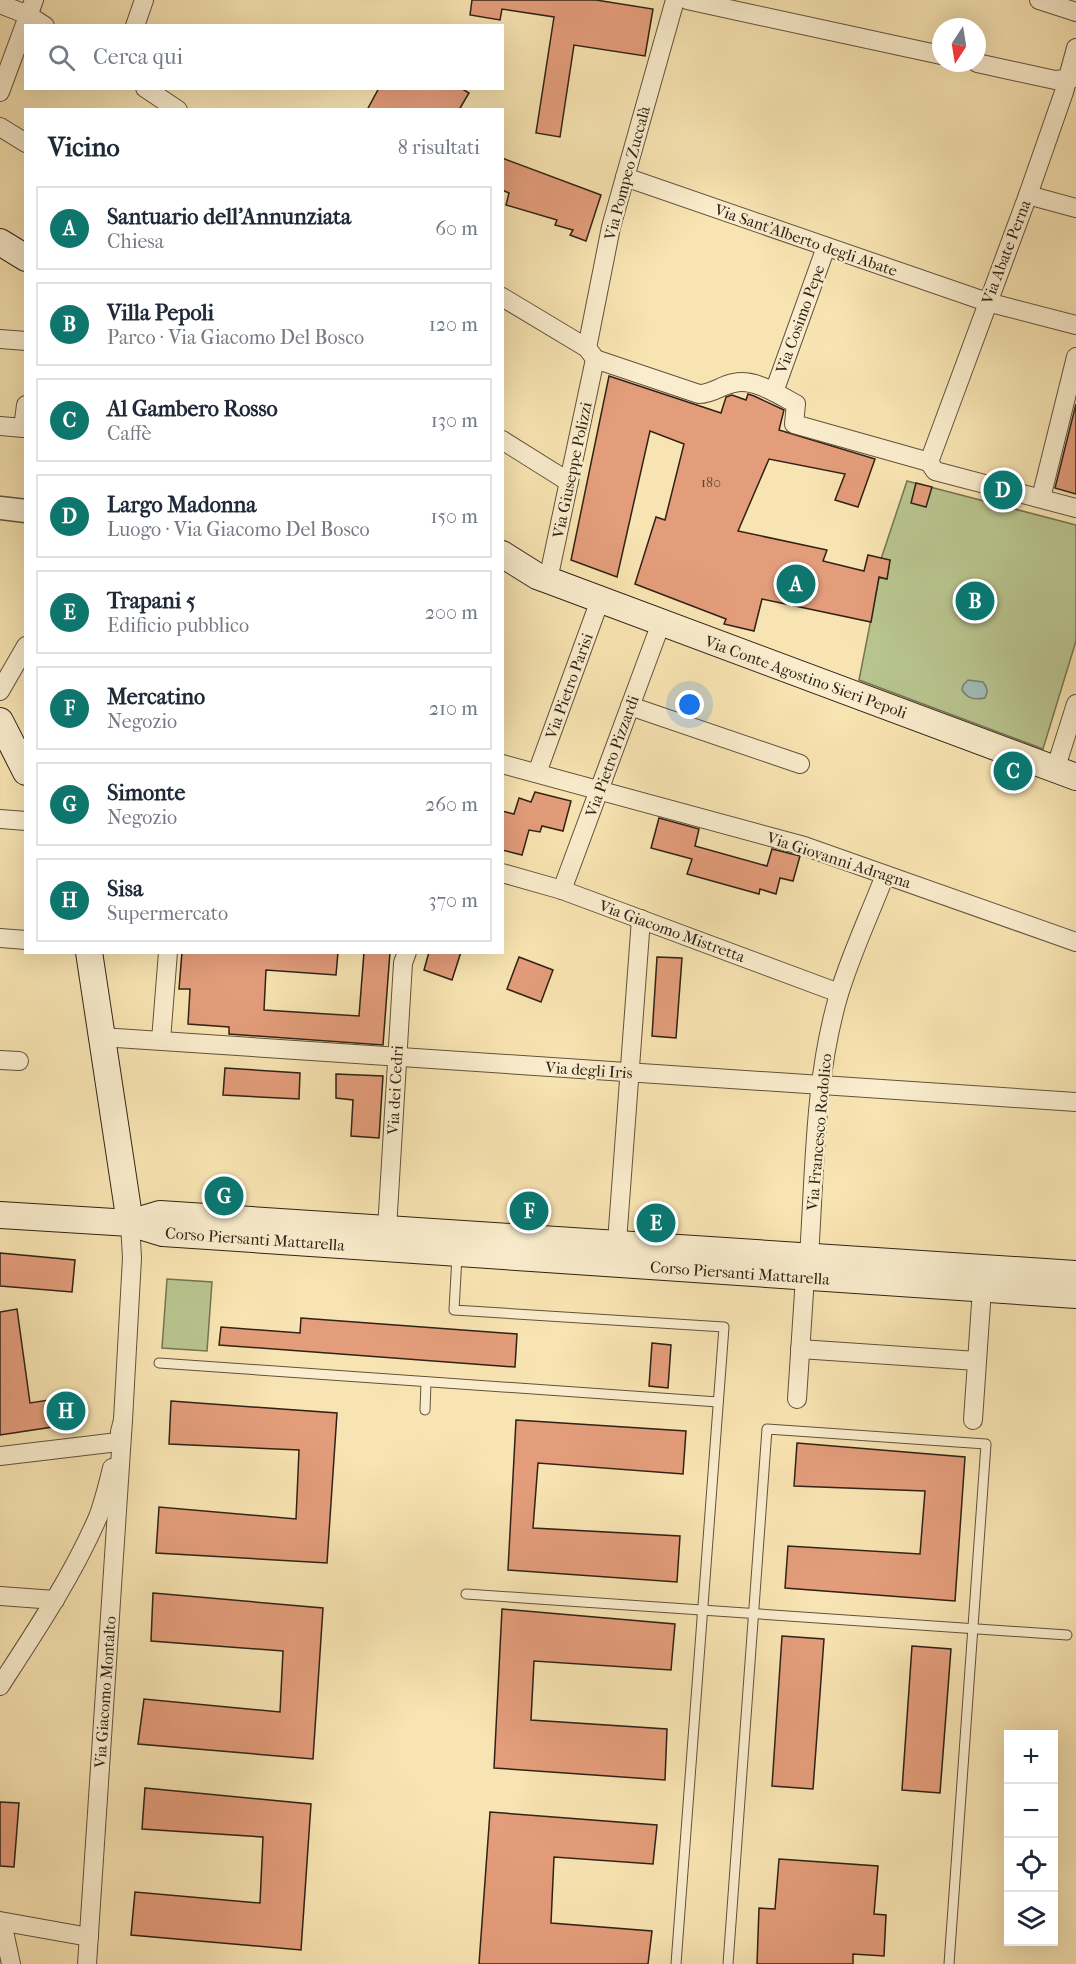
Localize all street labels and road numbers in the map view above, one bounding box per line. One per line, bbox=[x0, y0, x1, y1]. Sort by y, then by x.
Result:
street label: Via Pompeo Zuccalà bbox=[600, 103, 654, 243]
street label: Via Abate Perna bbox=[977, 197, 1035, 308]
street label: Via Sant'Alberto degli Abate bbox=[711, 199, 900, 280]
street label: Via Cosimo Pepe bbox=[771, 262, 828, 377]
street label: Via Giuseppe Polizzi bbox=[548, 400, 596, 541]
street label: Via Pietro Parisi bbox=[541, 630, 597, 742]
street label: Via Conte Agostino Sieri Pepoli bbox=[701, 631, 910, 723]
street label: Via Pietro Pizzardi bbox=[581, 692, 643, 820]
street label: Via Giovanni Adragna bbox=[764, 827, 914, 892]
street label: Via Giacomo Mistretta bbox=[596, 895, 748, 966]
street label: Via dei Cedri bbox=[383, 1044, 407, 1136]
street label: Via Francesco Rodolico bbox=[803, 1053, 835, 1212]
street label: Via degli Iris bbox=[544, 1057, 633, 1083]
street label: Corso Piersanti Mattarella bbox=[165, 1223, 346, 1255]
street label: Corso Piersanti Mattarella bbox=[650, 1257, 831, 1289]
street label: Via Giacomo Montalto bbox=[90, 1615, 120, 1770]

